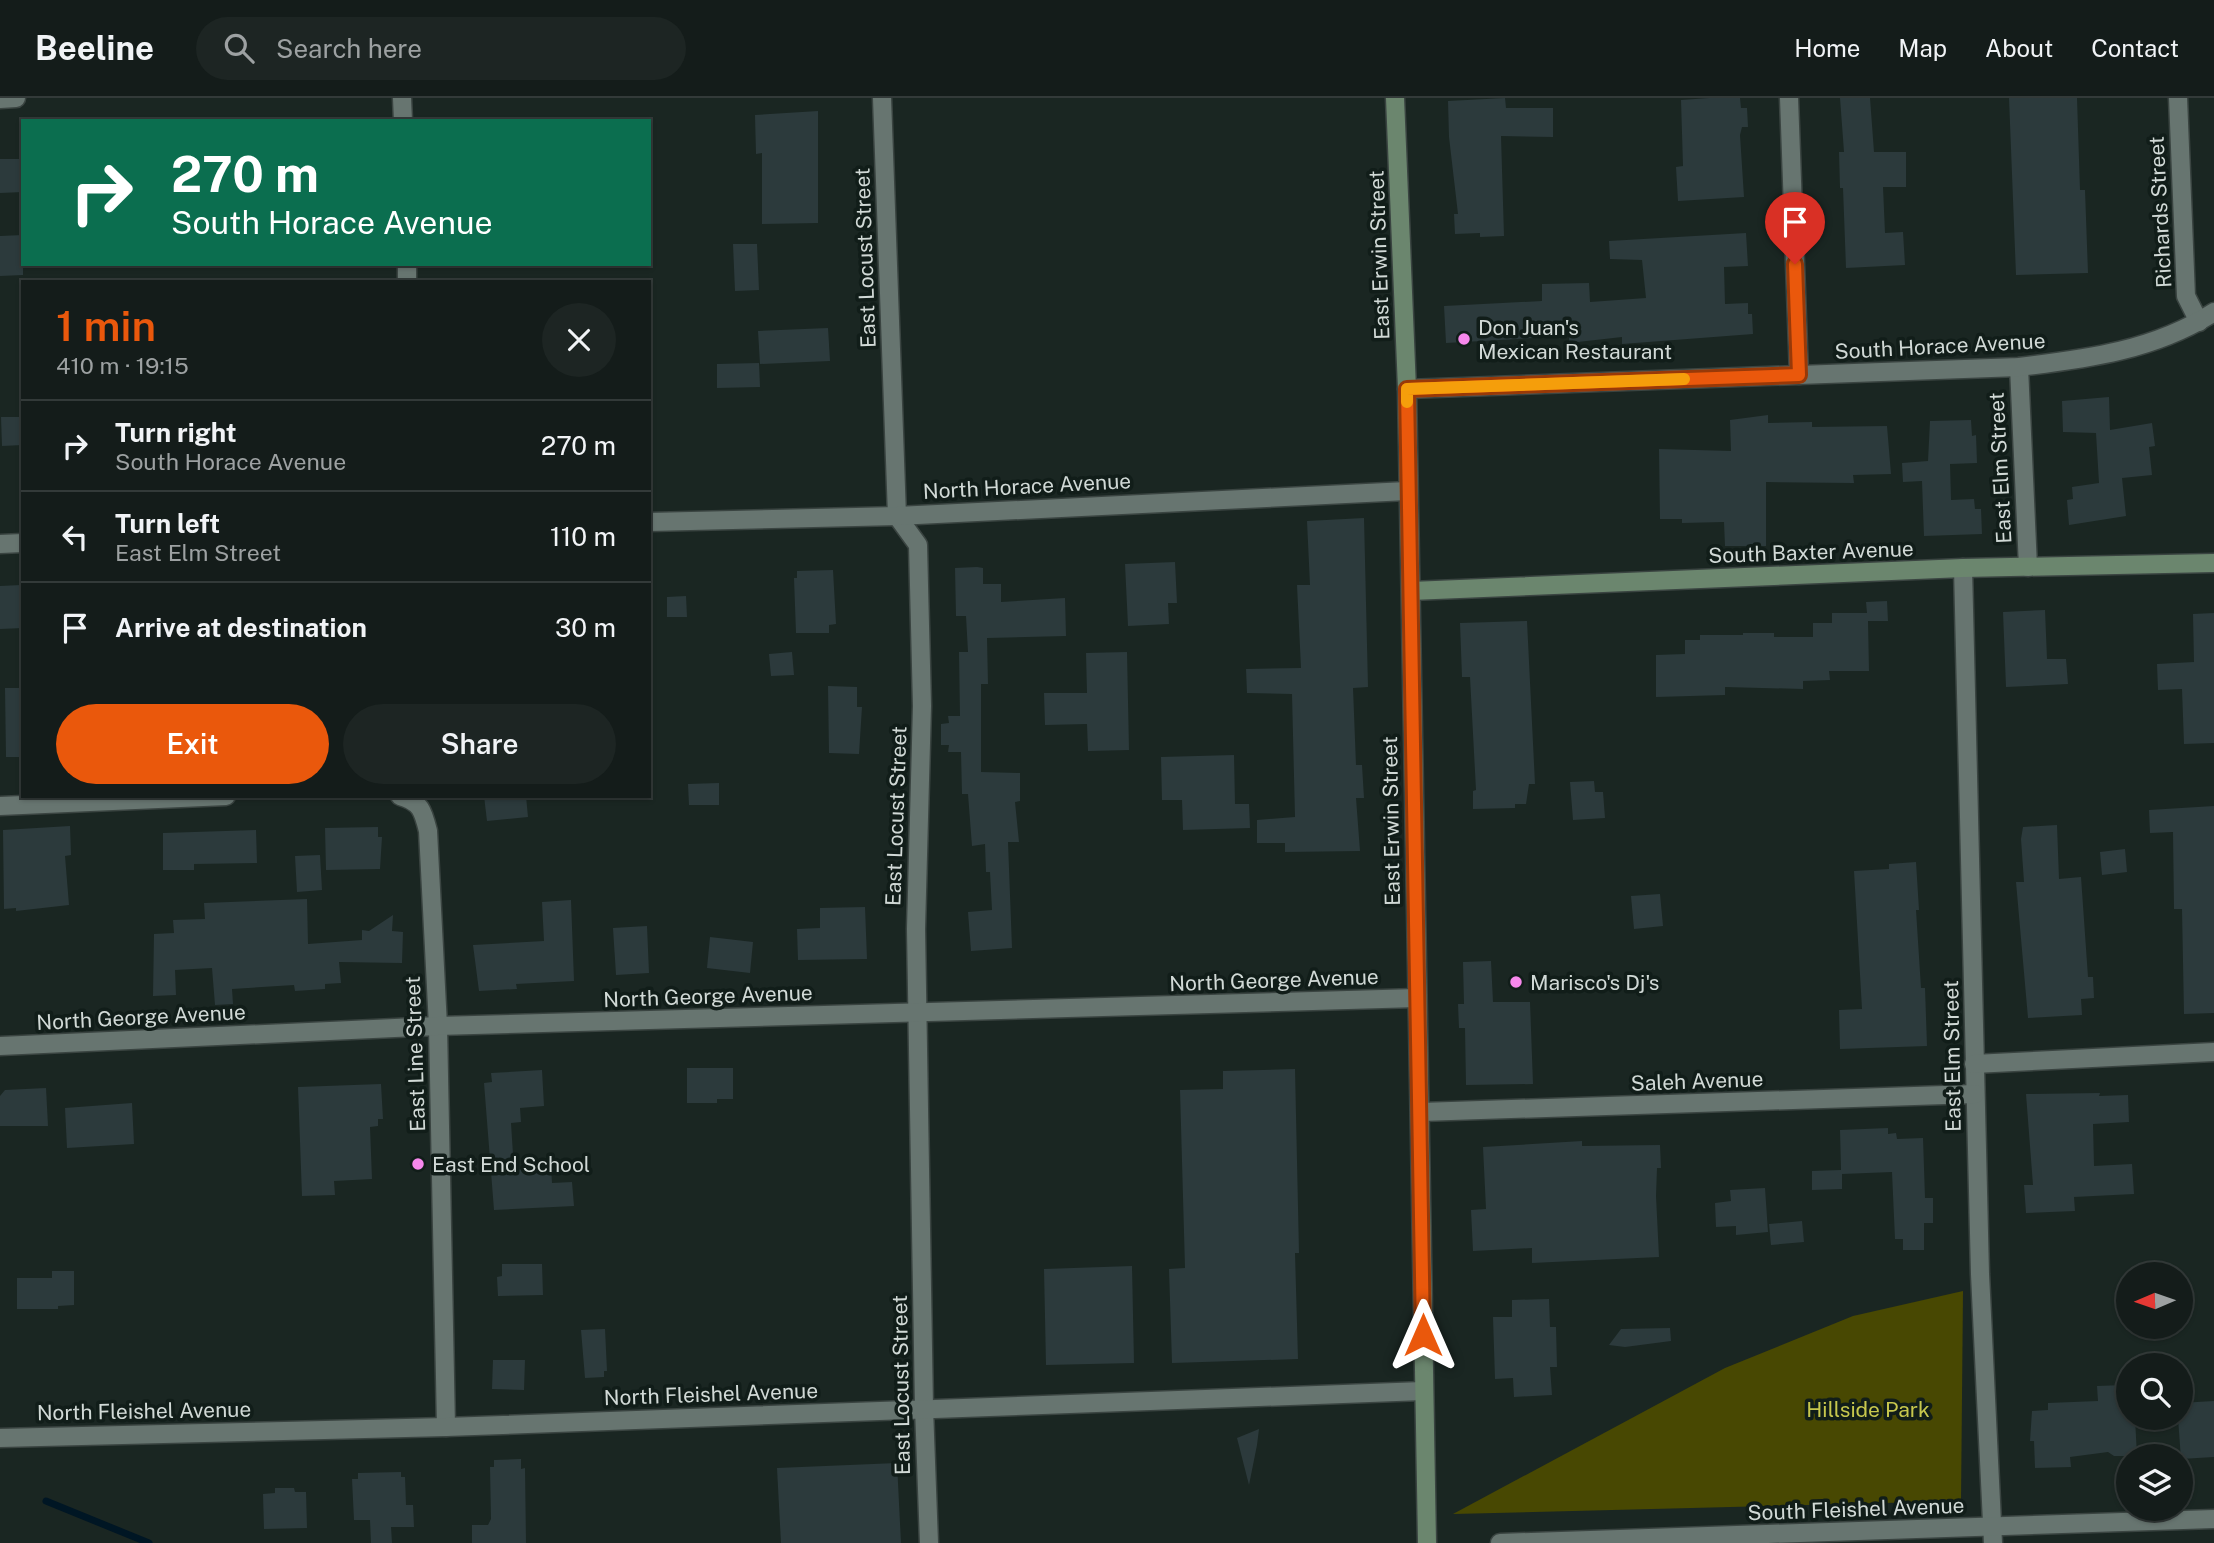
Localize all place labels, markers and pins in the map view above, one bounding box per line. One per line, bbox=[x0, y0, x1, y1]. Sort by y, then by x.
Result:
pin bbox=[1765, 192, 1825, 264]
place label: Don Juan's Mexican Restaurant bbox=[1478, 315, 1672, 364]
marker: Don Juan's Mexican Restaurant bbox=[1456, 331, 1472, 347]
place label: Marisco's Dj's bbox=[1530, 970, 1659, 995]
marker: Marisco's Dj's bbox=[1508, 974, 1524, 990]
place label: East End School bbox=[432, 1152, 590, 1177]
marker: East End School bbox=[410, 1156, 426, 1172]

